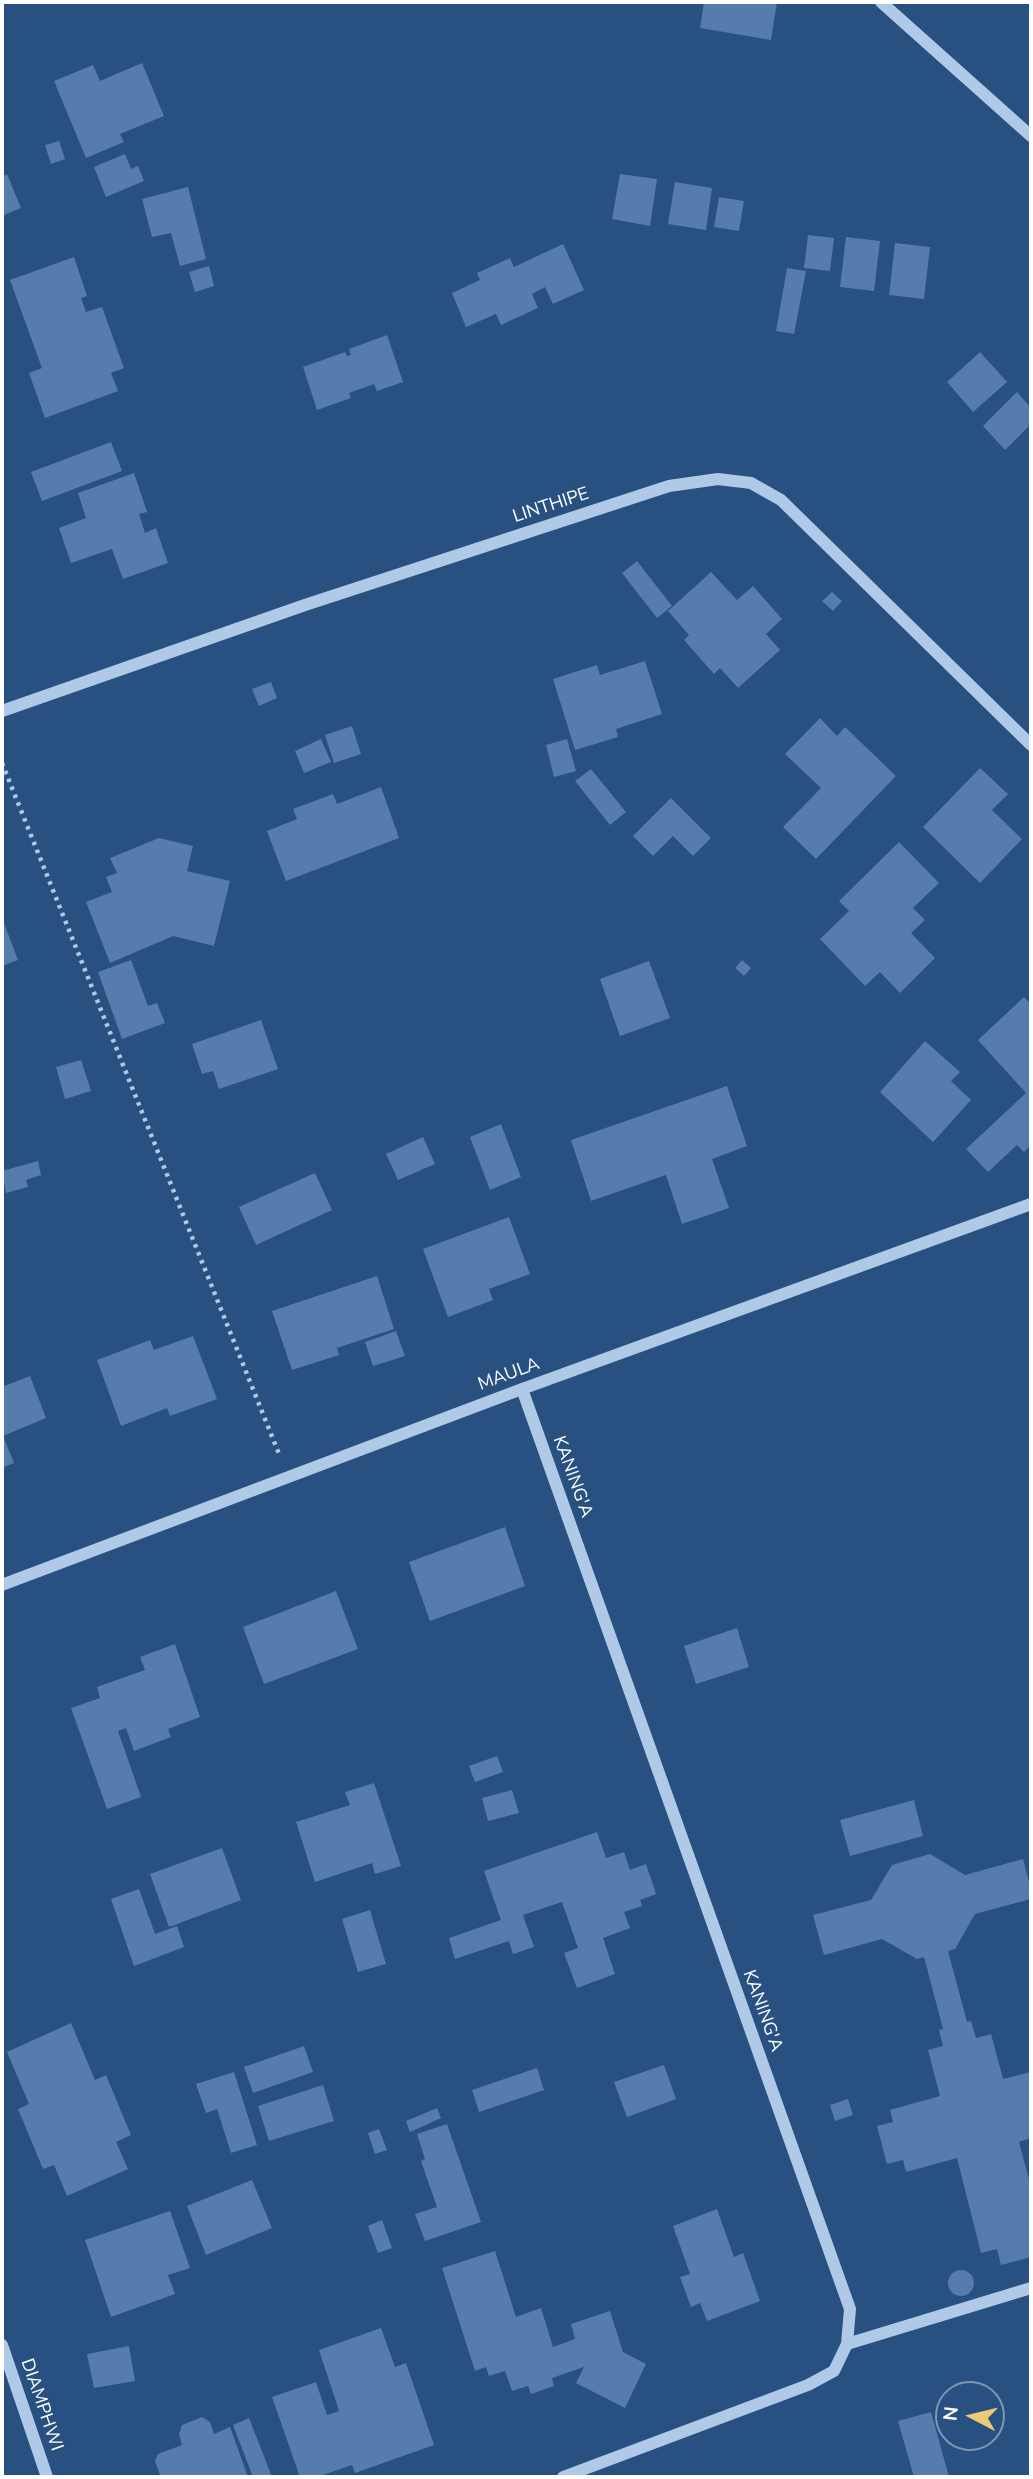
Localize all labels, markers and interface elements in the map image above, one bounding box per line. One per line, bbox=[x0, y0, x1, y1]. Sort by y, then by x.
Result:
street label: LINTHIPE bbox=[510, 484, 592, 528]
street label: MAULA bbox=[475, 1354, 543, 1396]
street label: KANING'A bbox=[547, 1433, 597, 1521]
street label: KANING'A bbox=[737, 1967, 787, 2055]
street label: DIAMPHWI bbox=[15, 2356, 67, 2454]
north arrow bbox=[935, 2381, 1005, 2451]
text: N bbox=[937, 2405, 965, 2422]

